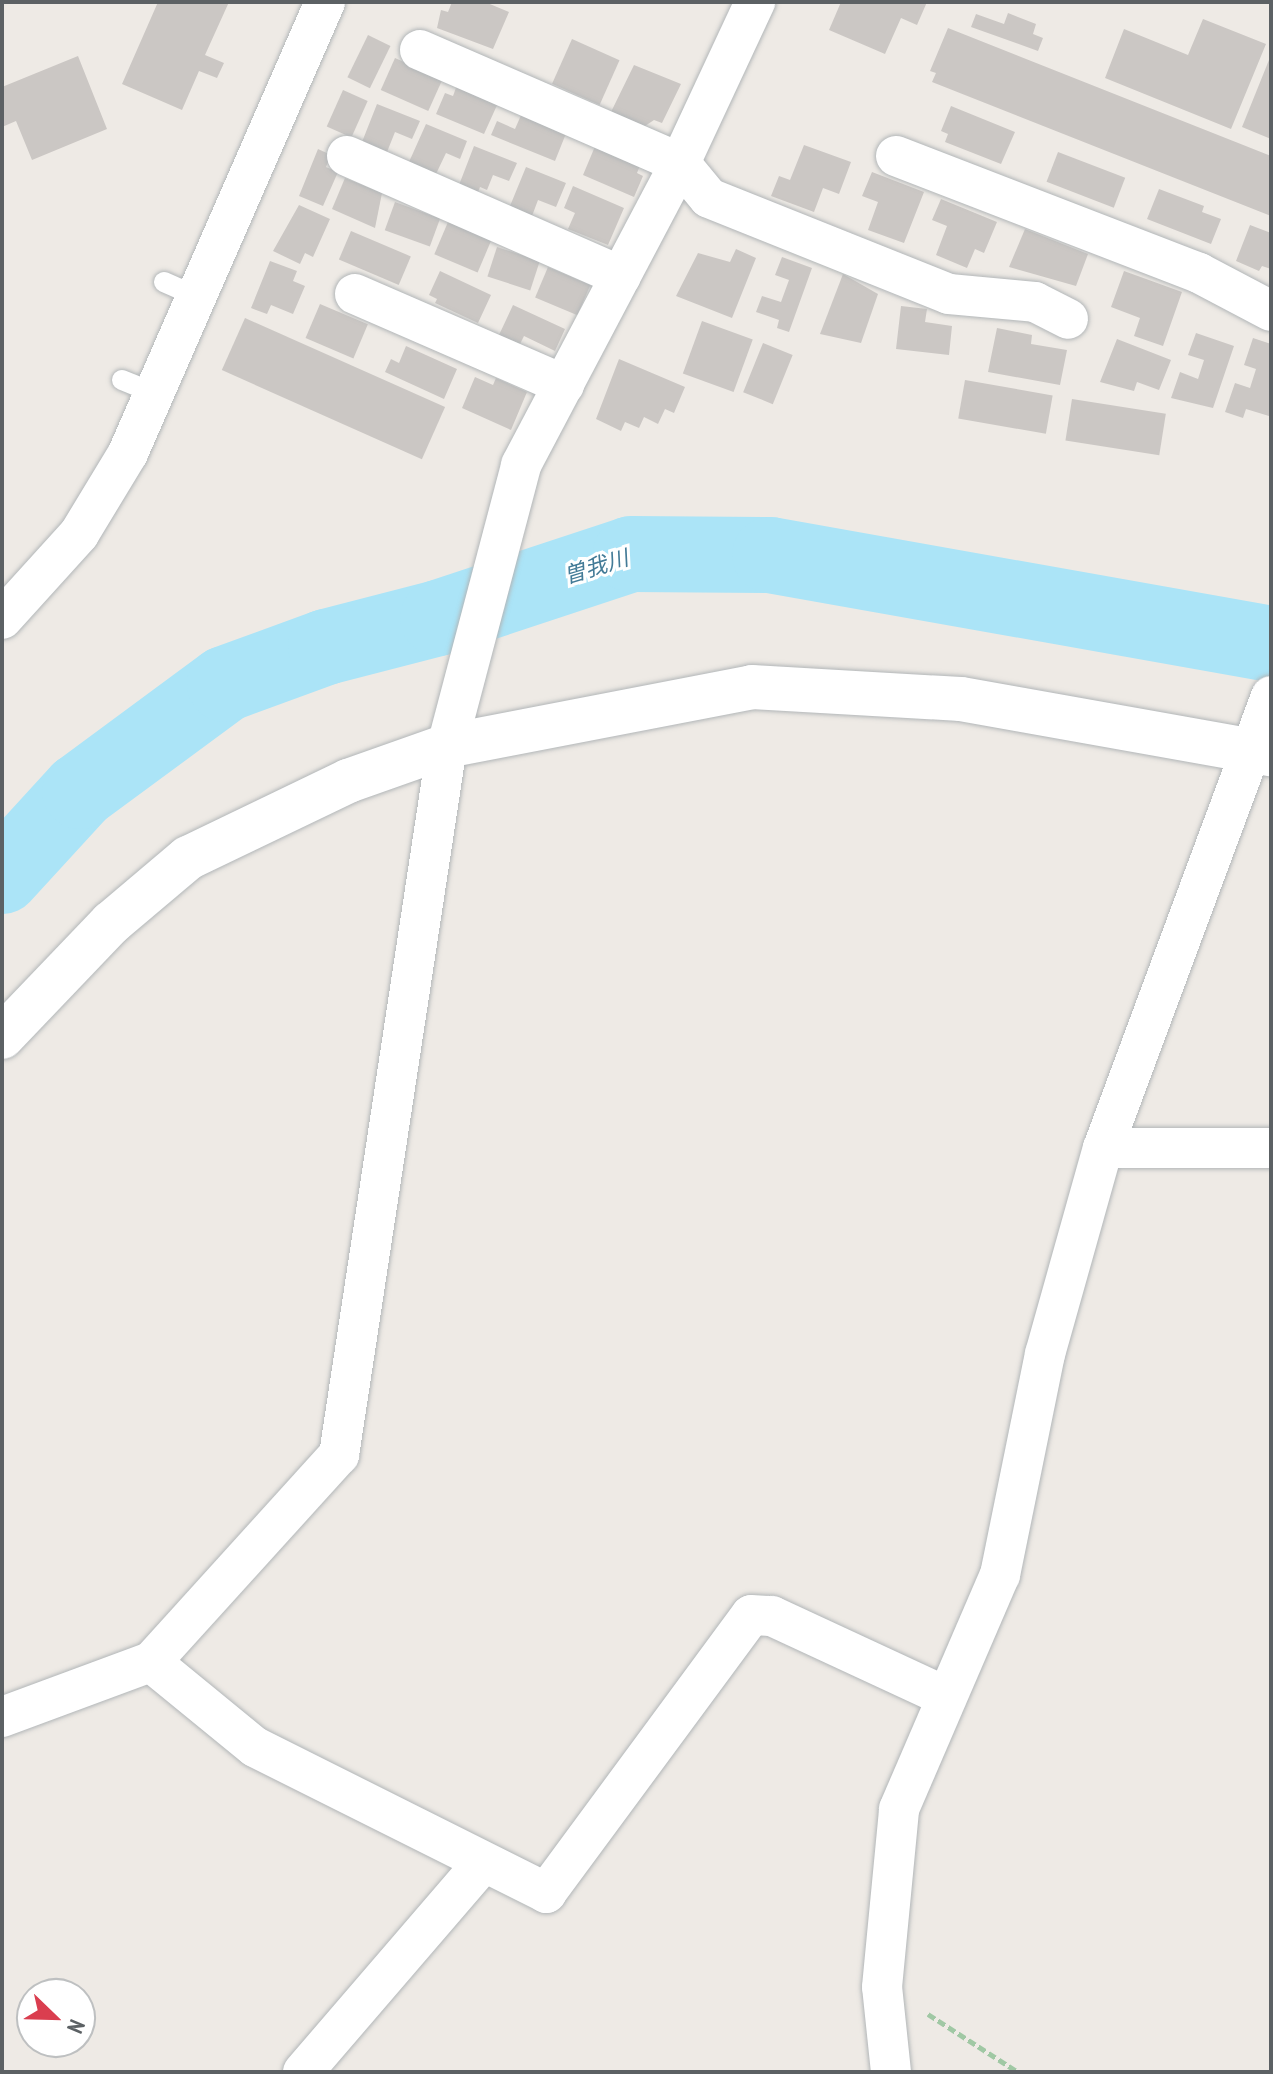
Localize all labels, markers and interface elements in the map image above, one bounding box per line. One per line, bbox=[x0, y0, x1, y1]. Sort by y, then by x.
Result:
water label: 曽我川 bbox=[561, 545, 631, 589]
north arrow bbox=[16, 1978, 96, 2058]
text: N bbox=[61, 2016, 91, 2038]

